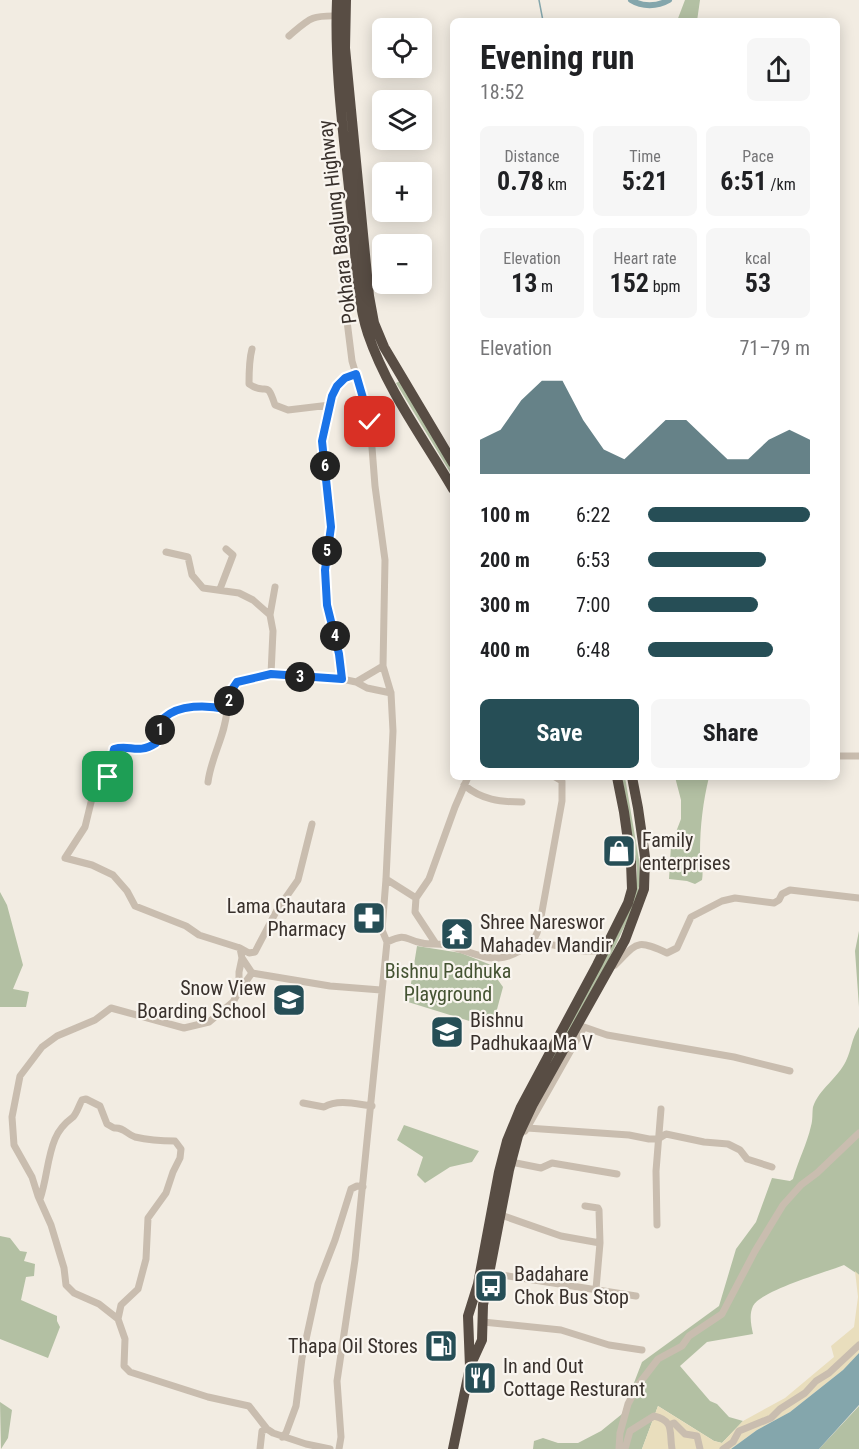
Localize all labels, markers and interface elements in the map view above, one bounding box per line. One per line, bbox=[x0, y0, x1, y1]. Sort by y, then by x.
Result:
map controls bbox=[372, 18, 432, 294]
button: locate bbox=[372, 18, 432, 78]
text: Evening run bbox=[480, 38, 635, 77]
button: share bbox=[747, 38, 810, 101]
text: 18:52 bbox=[480, 80, 524, 104]
button: layers bbox=[372, 90, 432, 150]
street label: Pokhara Baglung Highway bbox=[313, 119, 361, 325]
text: Distance bbox=[504, 147, 560, 166]
text: Time bbox=[629, 147, 661, 166]
text: Pace bbox=[742, 147, 774, 166]
button: + bbox=[372, 162, 432, 222]
text: 0.78 bbox=[497, 166, 544, 196]
text: 5:21 bbox=[622, 166, 668, 196]
text: 6:51 bbox=[720, 166, 767, 196]
text: km bbox=[544, 175, 567, 194]
text: /km bbox=[767, 175, 796, 194]
button: − bbox=[372, 234, 432, 294]
text: Elevation bbox=[503, 249, 561, 268]
text: Heart rate bbox=[613, 249, 677, 268]
text: kcal bbox=[745, 249, 771, 268]
text: 13 bbox=[511, 268, 537, 298]
text: 152 bbox=[610, 268, 649, 298]
text: 53 bbox=[745, 268, 771, 298]
text: m bbox=[537, 277, 553, 296]
text: bpm bbox=[649, 277, 680, 296]
text: Elevation bbox=[480, 336, 552, 360]
text: 71–79 m bbox=[739, 336, 810, 360]
pin bbox=[344, 396, 395, 447]
icon: check bbox=[353, 405, 386, 438]
pin: 6 bbox=[310, 451, 340, 481]
text: 6 bbox=[321, 456, 329, 475]
text: 100 m bbox=[480, 503, 530, 527]
text: 6:22 bbox=[576, 503, 610, 527]
pin: 5 bbox=[312, 536, 342, 566]
text: 5 bbox=[323, 541, 331, 560]
text: 200 m bbox=[480, 548, 530, 572]
text: 6:53 bbox=[576, 548, 610, 572]
text: 300 m bbox=[480, 593, 530, 617]
text: 7:00 bbox=[576, 593, 610, 617]
pin: 4 bbox=[320, 621, 350, 651]
text: 4 bbox=[331, 626, 339, 645]
text: 400 m bbox=[480, 638, 530, 662]
text: 6:48 bbox=[576, 638, 610, 662]
pin: 3 bbox=[285, 662, 315, 692]
text: 3 bbox=[296, 667, 304, 686]
pin: 2 bbox=[214, 686, 244, 716]
text: 2 bbox=[225, 691, 233, 710]
button: Save bbox=[480, 699, 639, 768]
button: Share bbox=[651, 699, 810, 768]
pin: 1 bbox=[145, 715, 175, 745]
text: 1 bbox=[156, 720, 164, 739]
pin bbox=[82, 751, 133, 802]
icon: arrive bbox=[91, 760, 124, 793]
place label: Family enterprises bbox=[642, 828, 731, 875]
shop icon: Family enterprises bbox=[601, 833, 637, 869]
place label: Lama Chautara Pharmacy bbox=[227, 894, 346, 941]
pharmacy icon: Lama Chautara Pharmacy bbox=[351, 900, 387, 936]
place label: Shree Nareswor Mahadev Mandir bbox=[480, 910, 611, 957]
temple icon: Shree Nareswor Mahadev Mandir bbox=[439, 916, 475, 952]
park label: Bishnu Padhuka Playground bbox=[385, 959, 511, 1006]
place label: Snow View Boarding School bbox=[137, 976, 266, 1023]
school or university icon: Snow View Boarding School bbox=[271, 982, 307, 1018]
place label: Bishnu Padhukaa Ma V bbox=[470, 1008, 593, 1055]
school or university icon: Bishnu Padhukaa Ma V bbox=[429, 1014, 465, 1050]
place label: Badahare Chok Bus Stop bbox=[514, 1262, 629, 1309]
bus stop icon: Badahare Chok Bus Stop bbox=[473, 1268, 509, 1304]
fuel station icon: Thapa Oil Stores bbox=[423, 1328, 459, 1364]
place label: Thapa Oil Stores bbox=[288, 1334, 418, 1358]
place label: In and Out Cottage Resturant bbox=[503, 1354, 645, 1401]
restaurant icon: In and Out Cottage Resturant bbox=[462, 1360, 498, 1396]

